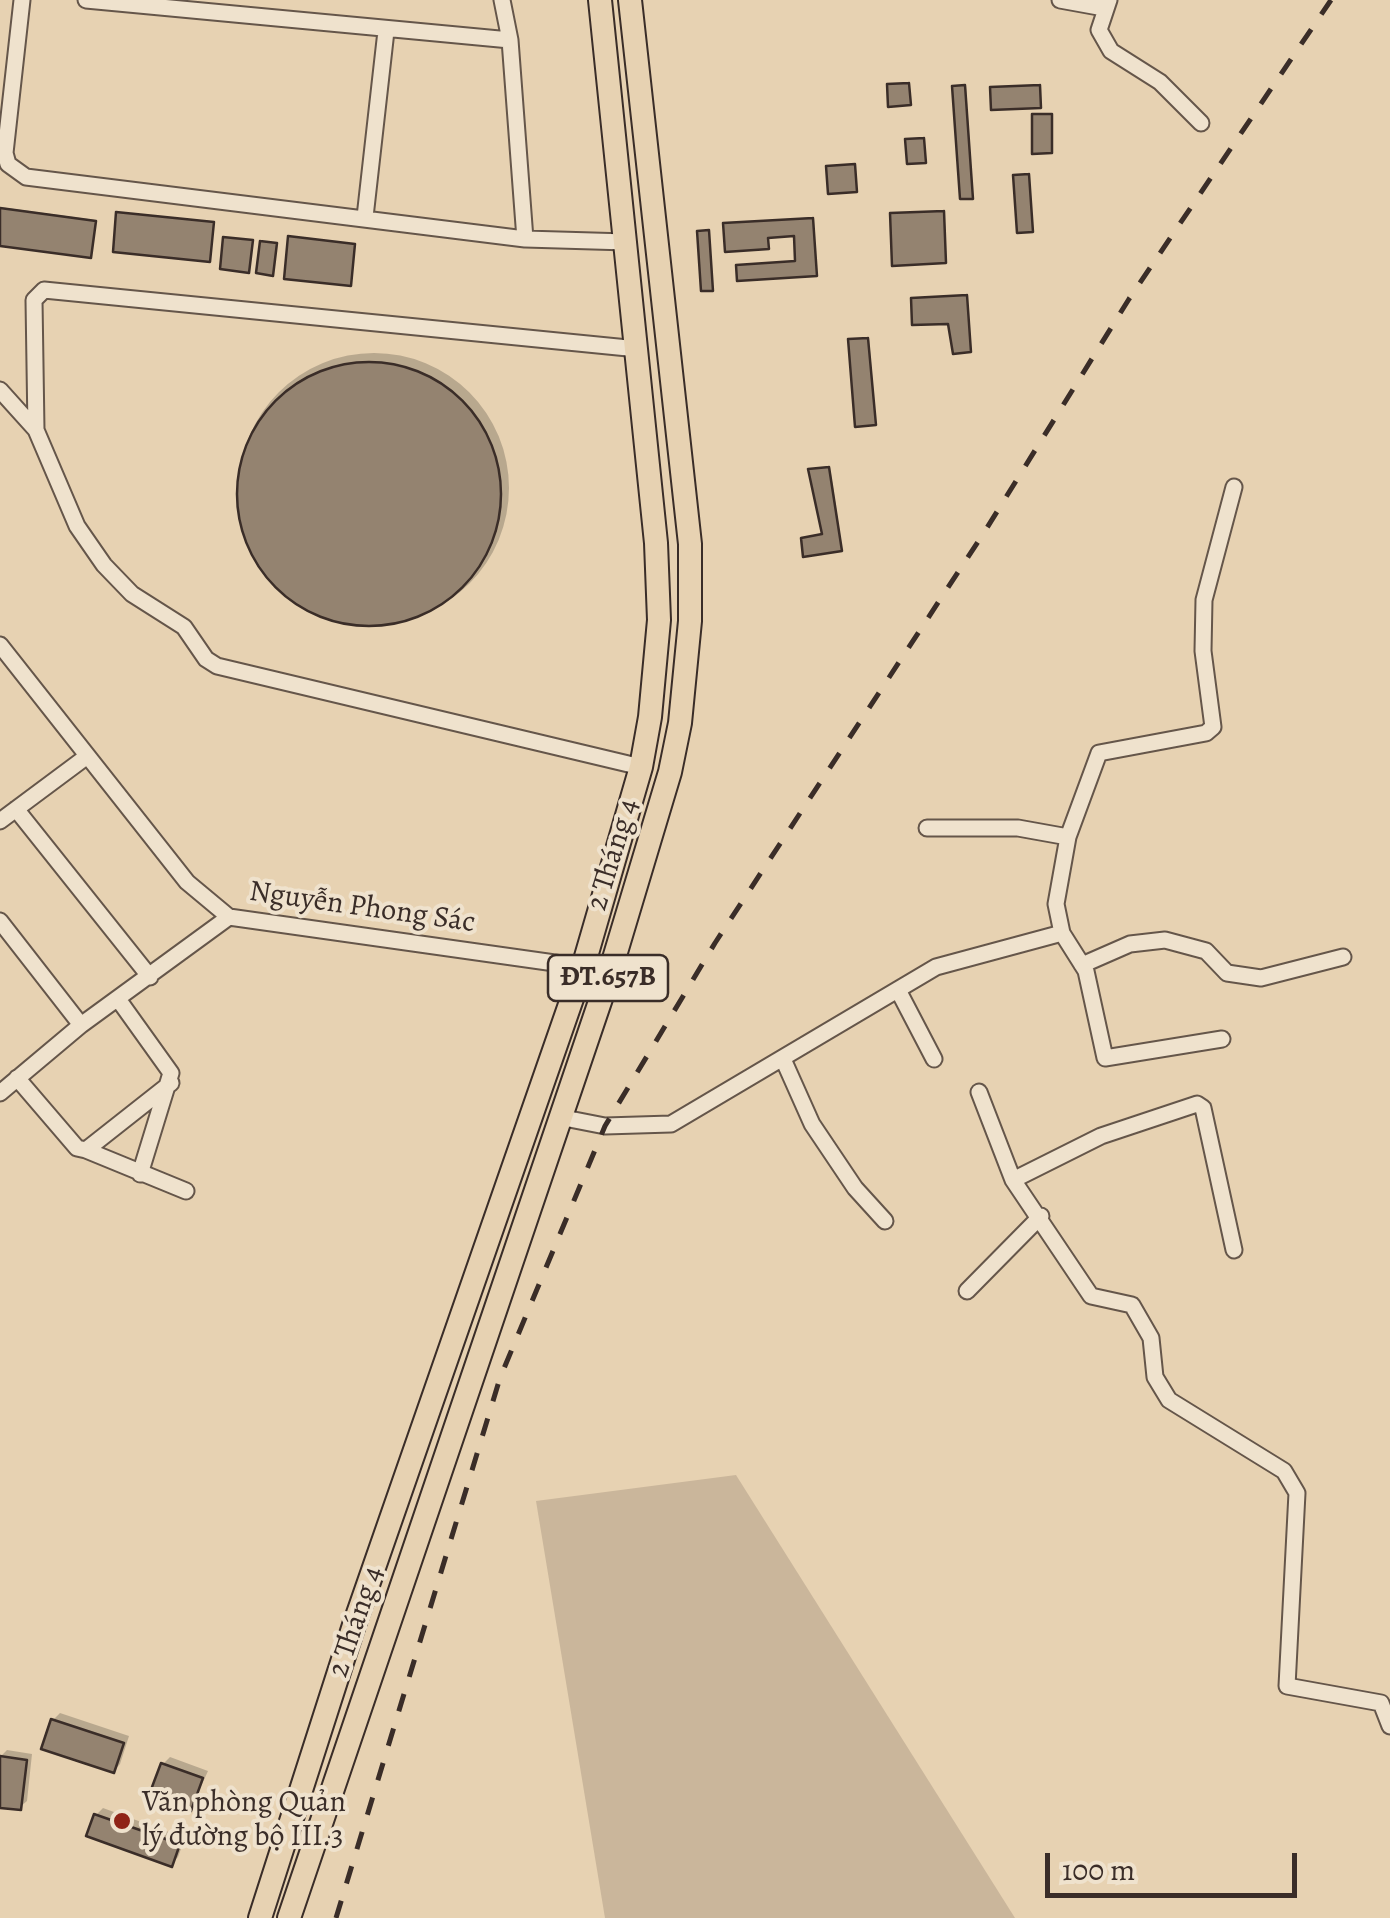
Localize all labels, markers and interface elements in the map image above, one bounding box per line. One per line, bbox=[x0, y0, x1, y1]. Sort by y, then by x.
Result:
street label: 2 Tháng 4 bbox=[580, 795, 648, 915]
street label: Nguyễn Phong Sác bbox=[247, 874, 477, 942]
road number: ĐT.657B bbox=[548, 955, 668, 1001]
street label: 2 Tháng 4 bbox=[321, 1562, 393, 1682]
place label: Văn phòng Quản lý đường bộ III.3 bbox=[142, 1786, 346, 1856]
marker: Văn phòng Quản lý đường bộ III.3 bbox=[111, 1810, 133, 1832]
scale bar bbox=[1050, 1833, 1302, 1895]
text: 100 m bbox=[1062, 1850, 1135, 1890]

